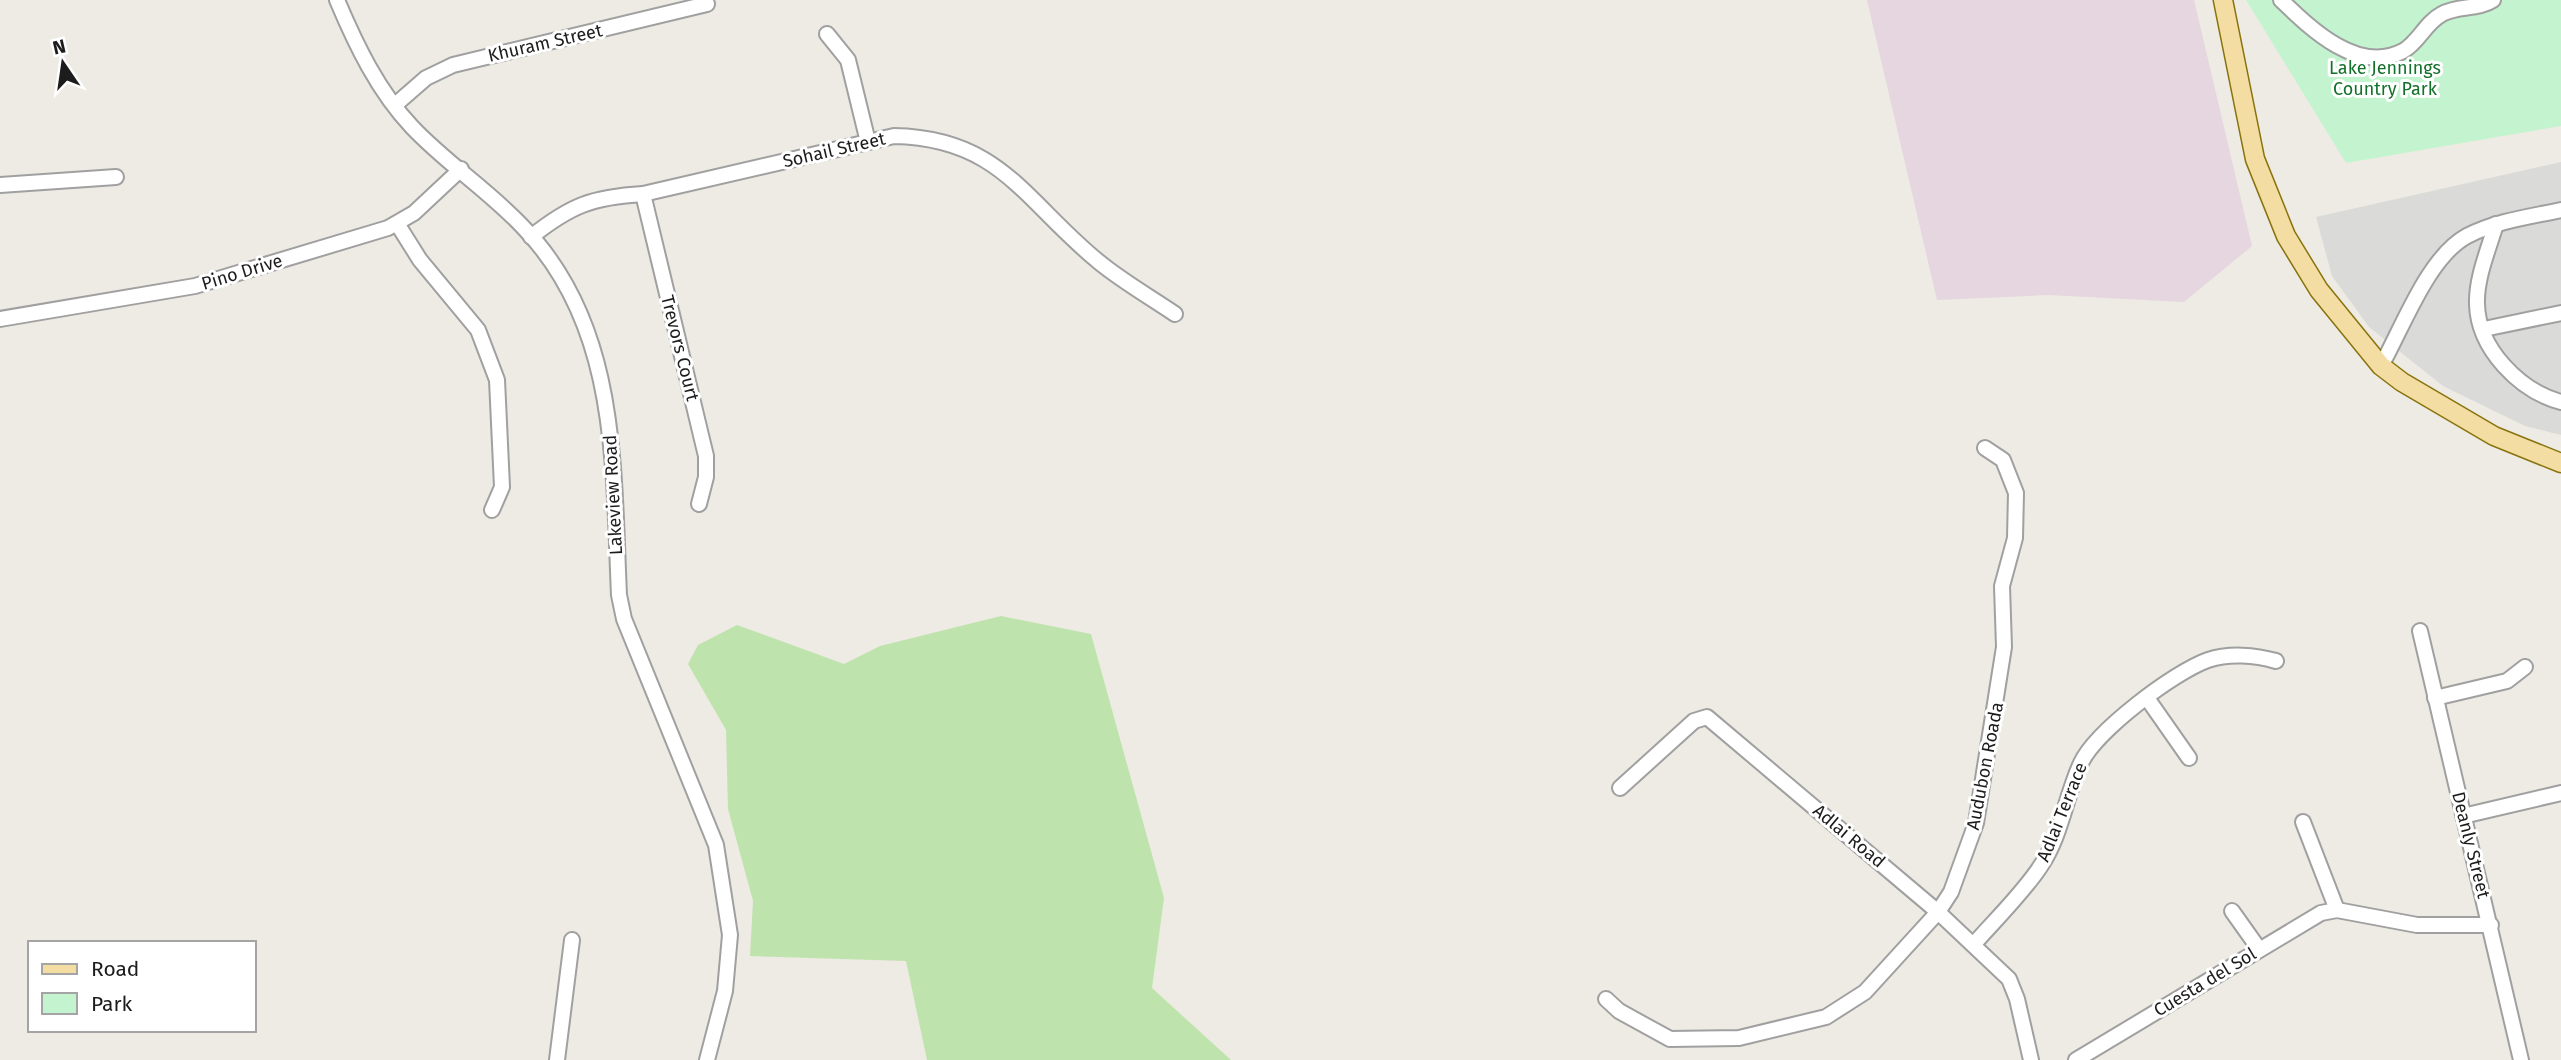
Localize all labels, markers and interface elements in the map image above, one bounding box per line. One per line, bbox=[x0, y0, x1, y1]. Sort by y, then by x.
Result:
street label: Khuram Street bbox=[486, 19, 605, 67]
north arrow bbox=[28, 28, 98, 98]
text: N bbox=[51, 34, 68, 60]
park label: Lake Jennings Country Park bbox=[2329, 57, 2441, 100]
street label: Sohail Street bbox=[781, 127, 888, 172]
street label: Pino Drive bbox=[199, 249, 285, 295]
street label: Trevors Court bbox=[656, 293, 704, 404]
street label: Lakeview Road bbox=[599, 434, 627, 556]
street label: Audubon Roada bbox=[1962, 700, 2008, 832]
street label: Adlai Terrace bbox=[2032, 759, 2092, 865]
street label: Deanly Street bbox=[2447, 789, 2495, 901]
street label: Adlai Road bbox=[1808, 799, 1890, 873]
legend bbox=[28, 941, 256, 1032]
street label: Cuesta del Sol bbox=[2150, 943, 2260, 1021]
text: Road bbox=[91, 956, 139, 982]
text: Park bbox=[91, 991, 133, 1017]

